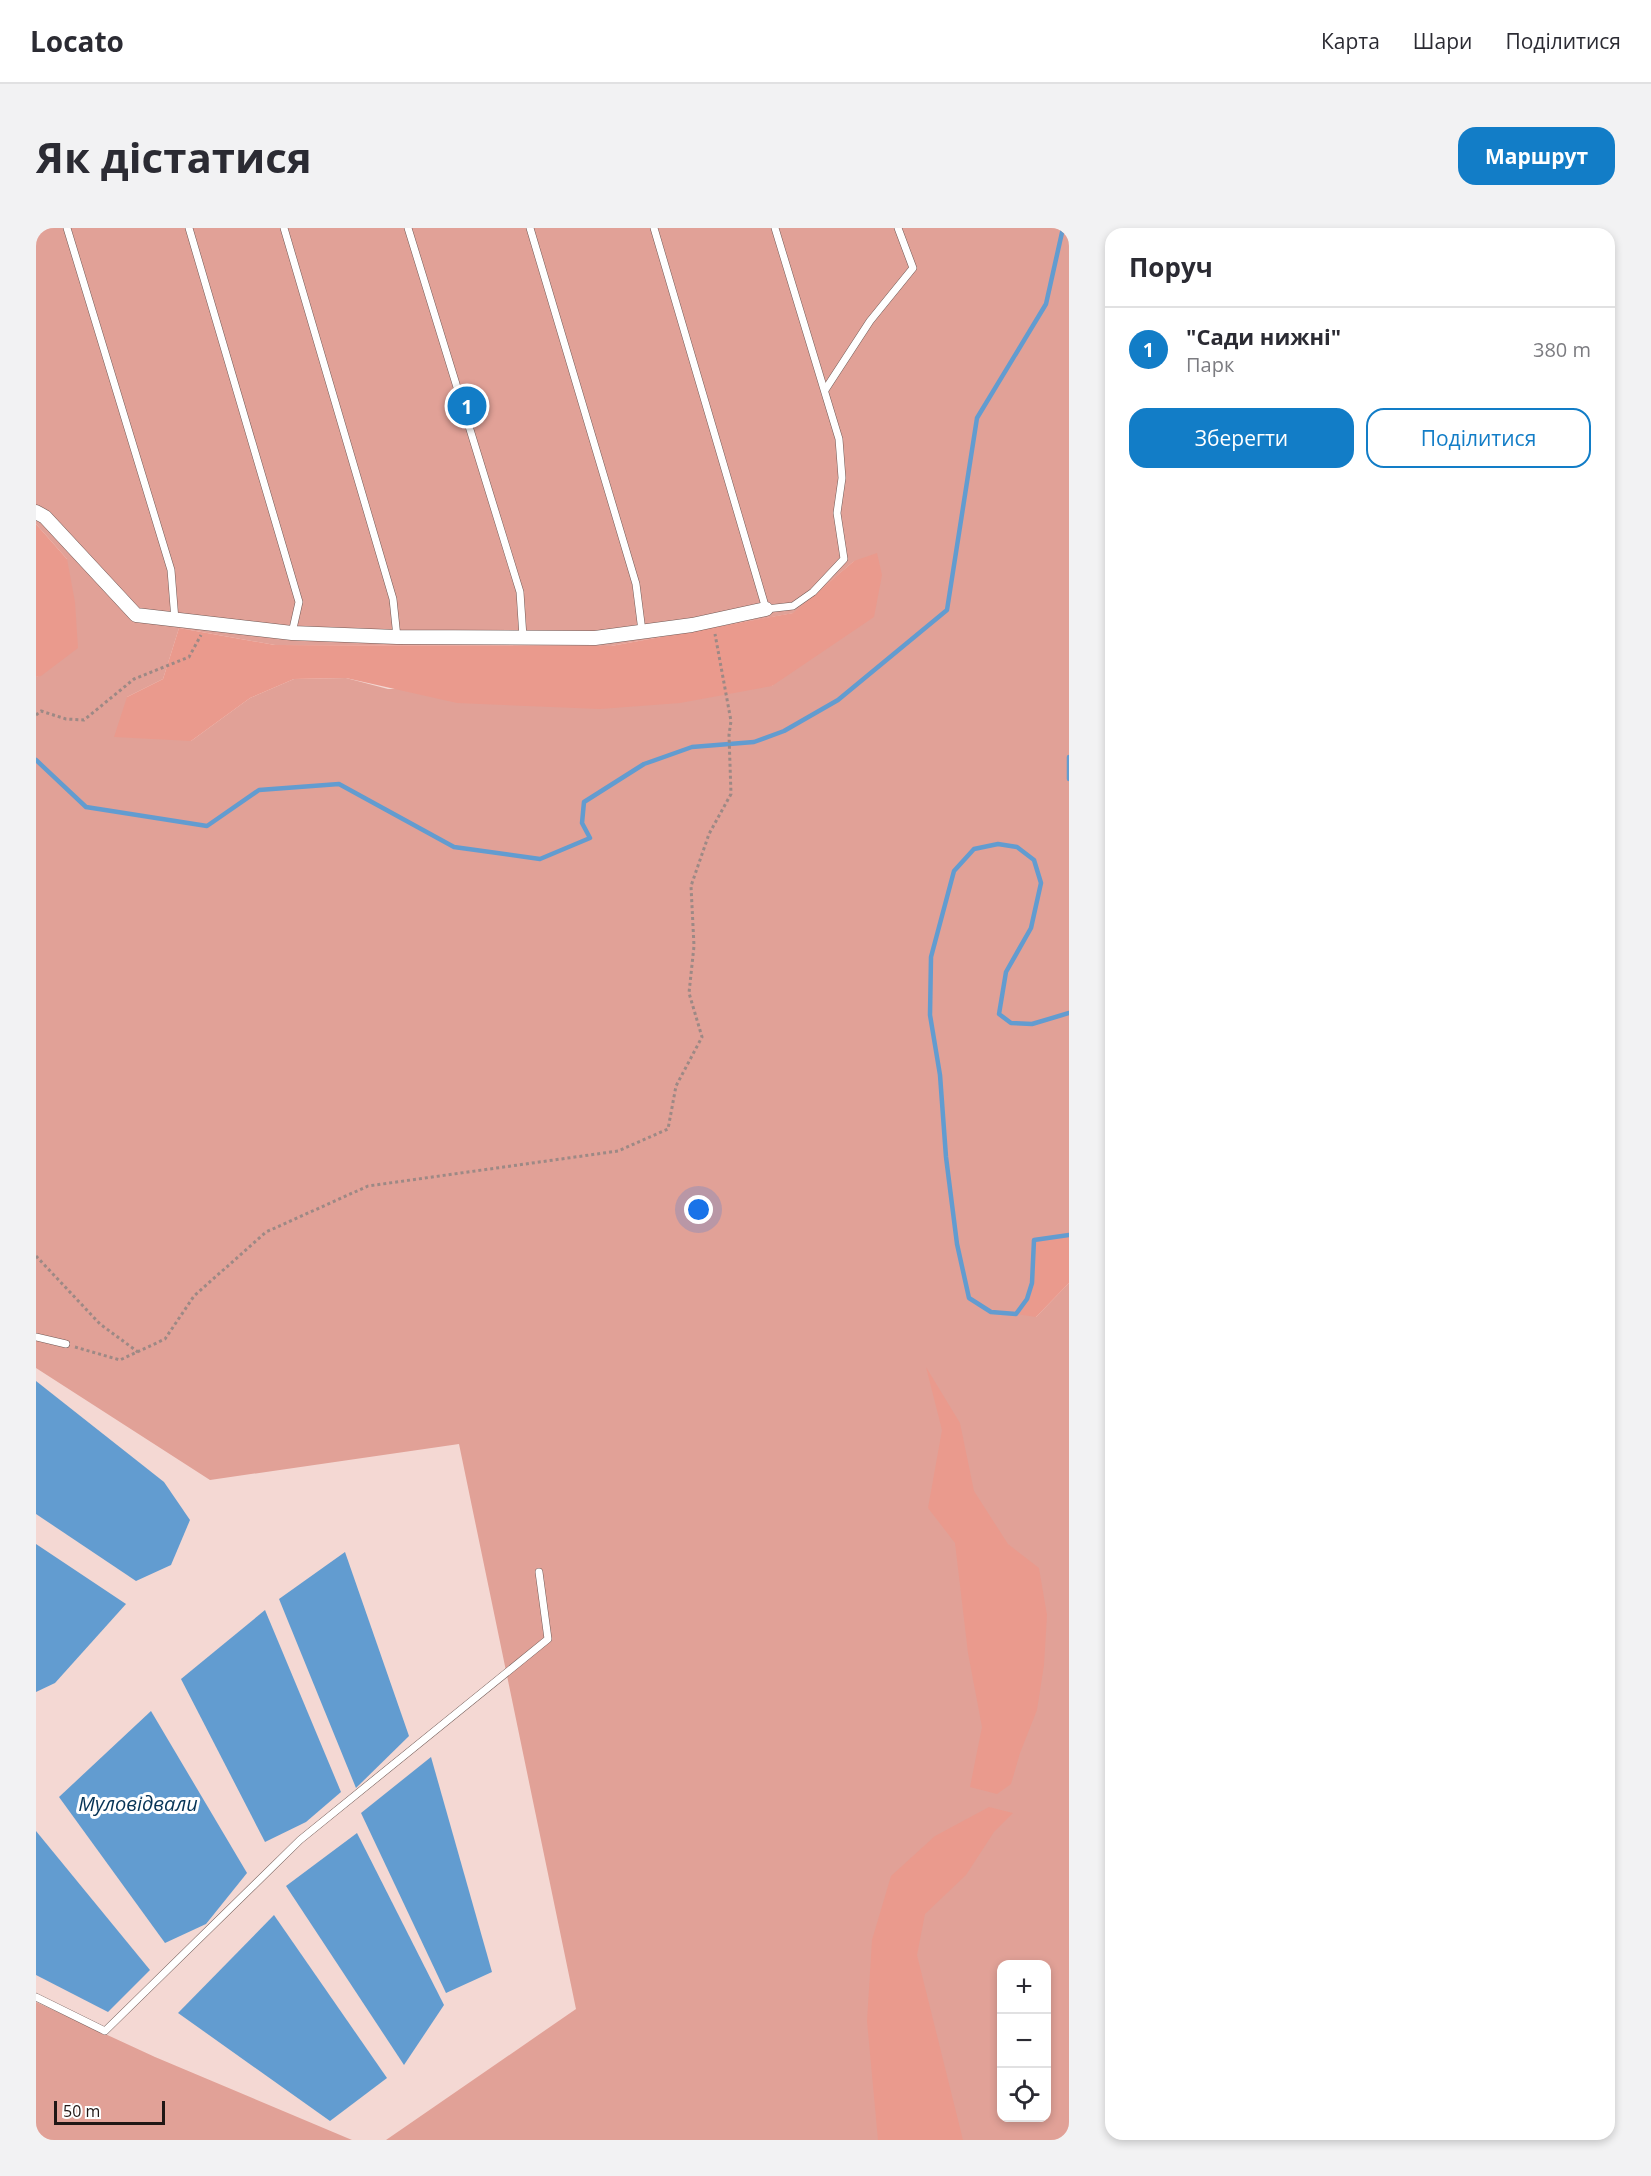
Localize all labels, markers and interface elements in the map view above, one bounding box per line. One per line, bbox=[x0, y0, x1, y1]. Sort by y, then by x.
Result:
text: Locato bbox=[30, 22, 124, 60]
text: Карта bbox=[1321, 27, 1380, 55]
text: Шари bbox=[1413, 27, 1472, 55]
text: Поділитися bbox=[1505, 27, 1621, 55]
button: Маршрут bbox=[1458, 127, 1615, 185]
text: Як дістатися bbox=[36, 128, 312, 185]
text: Поруч bbox=[1129, 249, 1213, 285]
text: "Сади нижні" bbox=[1186, 321, 1341, 351]
text: 1 bbox=[1143, 336, 1154, 363]
text: 380 m bbox=[1533, 336, 1591, 363]
text: Парк bbox=[1186, 351, 1234, 378]
pin: 1 bbox=[448, 384, 486, 429]
button: Зберегти bbox=[1129, 408, 1354, 468]
button: Поділитися bbox=[1366, 408, 1591, 468]
your location bbox=[684, 1195, 713, 1224]
water label: Муловідвали bbox=[78, 1790, 198, 1817]
map controls bbox=[997, 1960, 1051, 2122]
button: + bbox=[997, 1960, 1051, 2014]
button: − bbox=[997, 2014, 1051, 2068]
button: locate bbox=[997, 2068, 1051, 2122]
scale bar bbox=[54, 2098, 165, 2126]
text: 50 m bbox=[63, 2100, 100, 2122]

